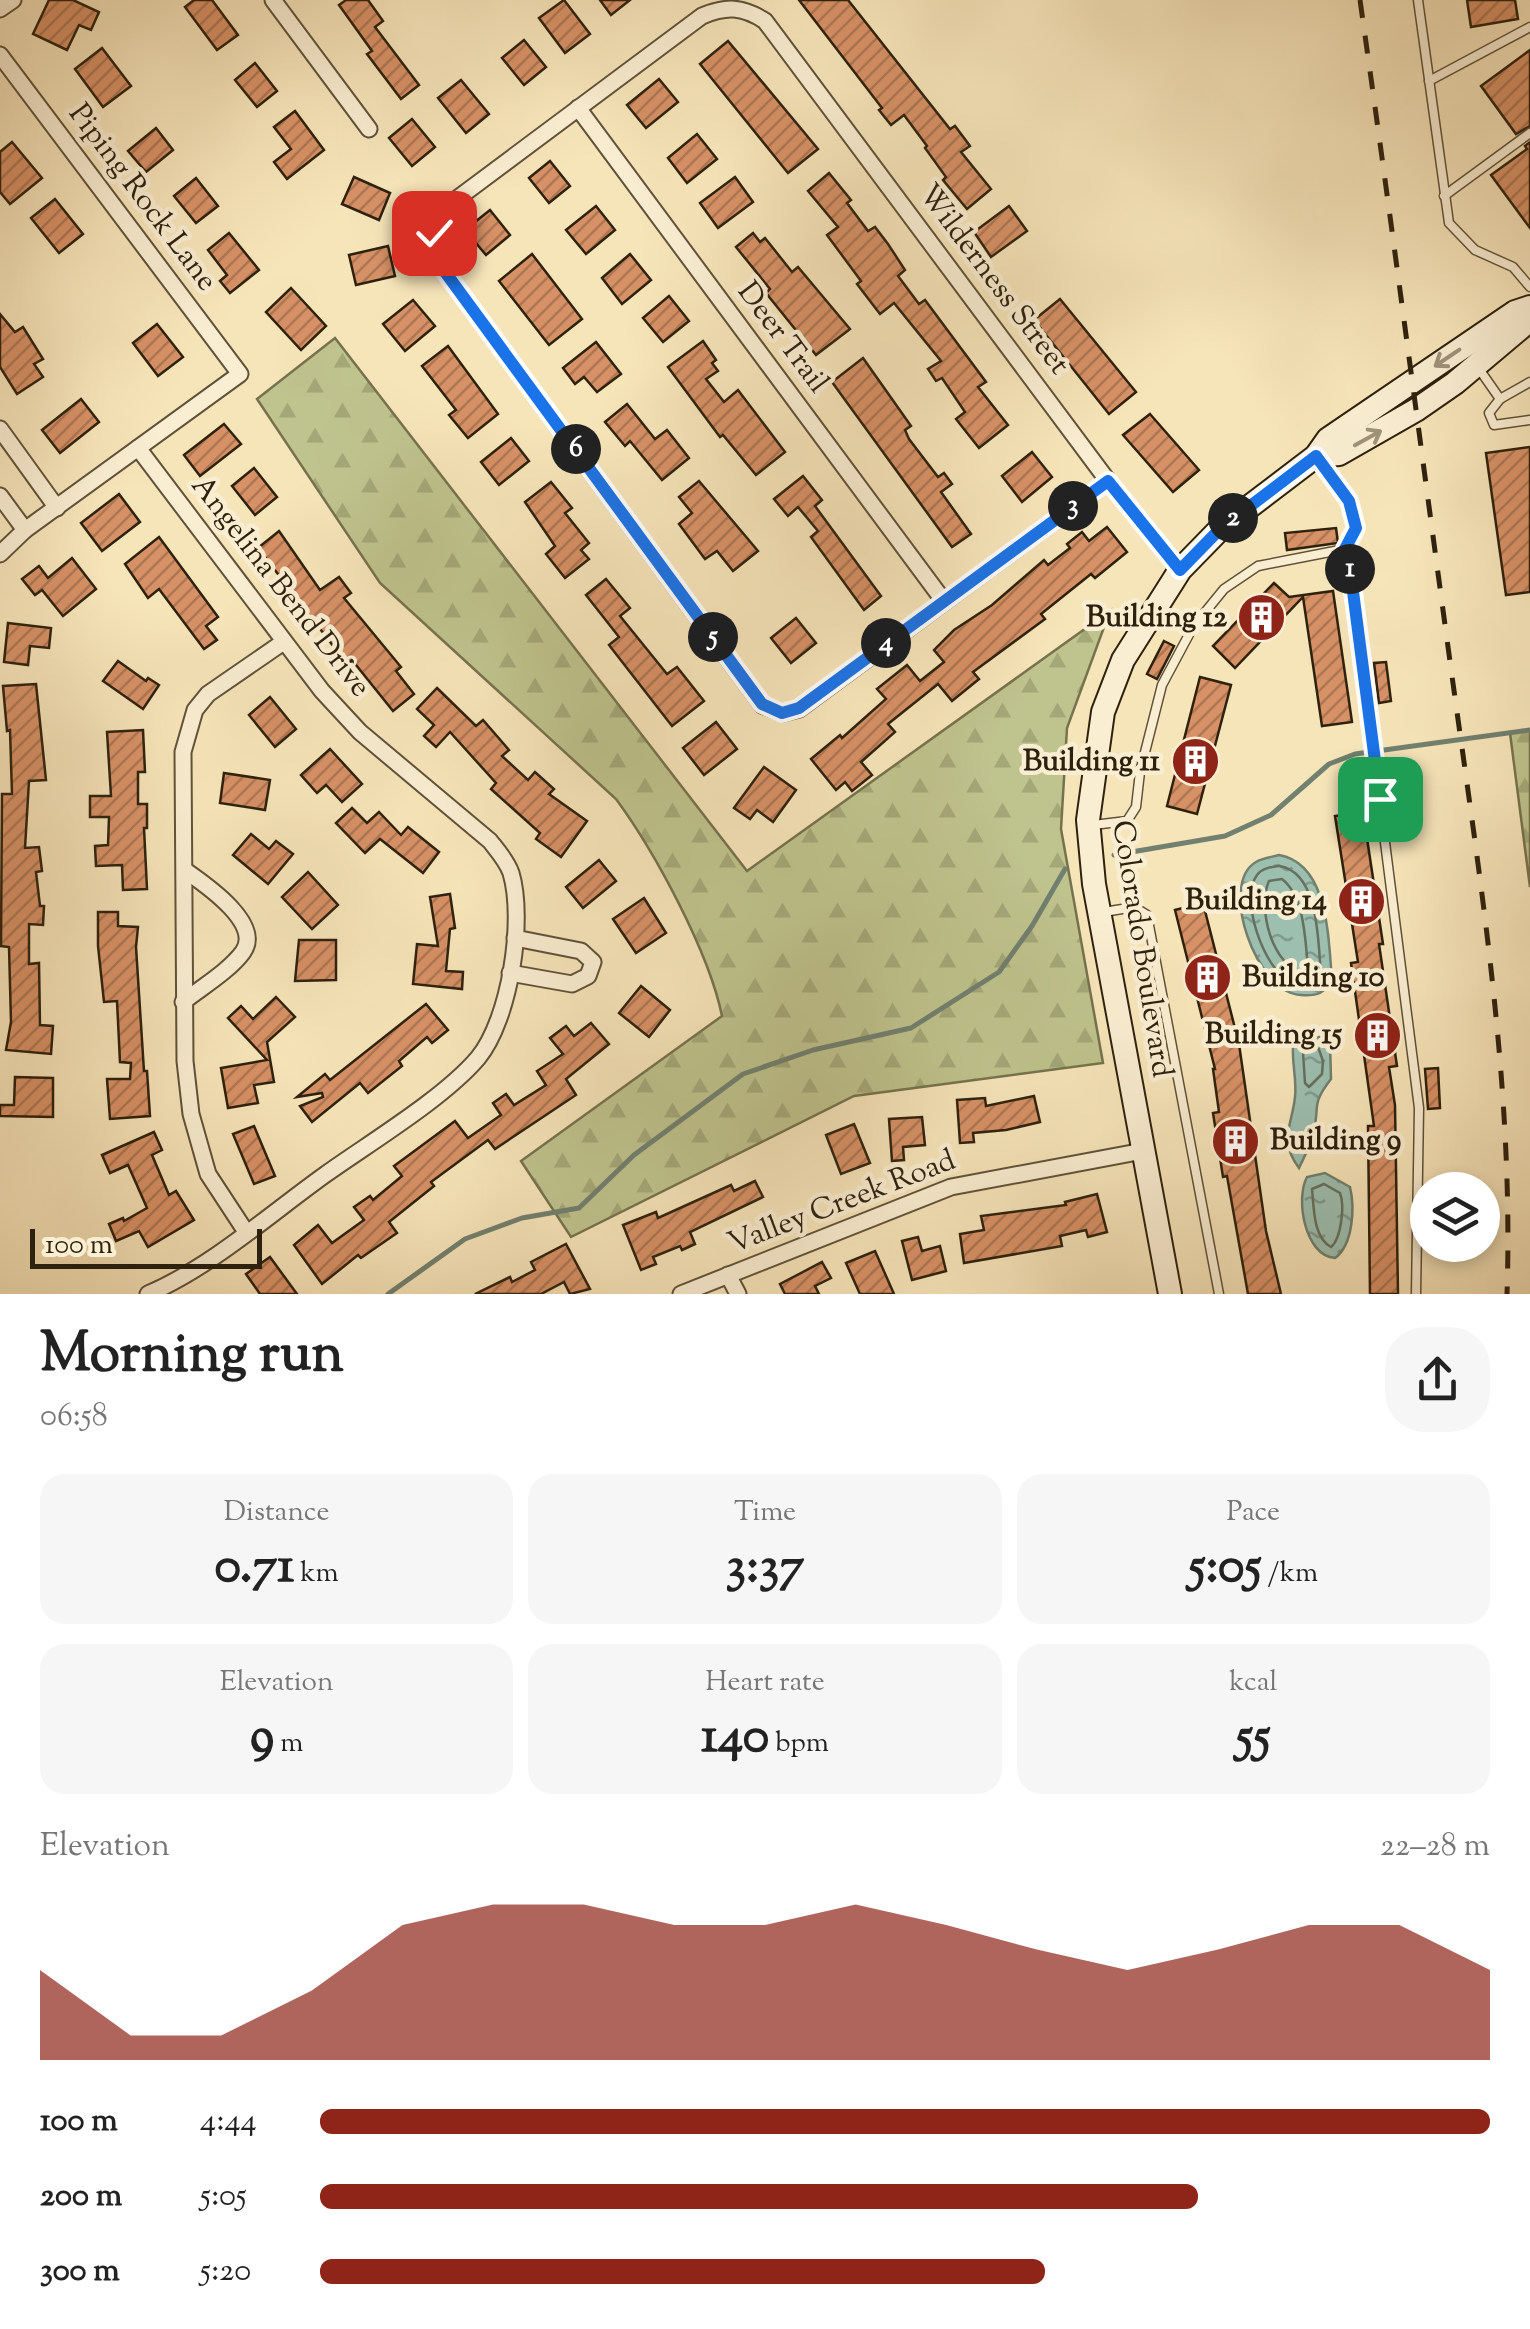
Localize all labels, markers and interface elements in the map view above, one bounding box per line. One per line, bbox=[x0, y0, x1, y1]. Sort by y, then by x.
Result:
street label: Piping Rock Lane bbox=[57, 95, 227, 301]
street label: Wilderness Street bbox=[907, 176, 1079, 384]
pin bbox=[392, 191, 477, 276]
icon: check bbox=[407, 206, 462, 261]
street label: Deer Trail bbox=[726, 273, 838, 403]
one-way arrow bbox=[1434, 347, 1462, 368]
pin: 6 bbox=[551, 424, 601, 474]
one-way arrow bbox=[1352, 428, 1382, 448]
text: 6 bbox=[569, 429, 583, 469]
street label: Angelina Bend Drive bbox=[180, 467, 380, 707]
pin: 3 bbox=[1048, 481, 1098, 531]
text: 3 bbox=[1067, 486, 1079, 526]
pin: 2 bbox=[1208, 493, 1258, 543]
text: 2 bbox=[1226, 498, 1240, 538]
pin: 1 bbox=[1325, 544, 1375, 594]
text: 1 bbox=[1345, 549, 1355, 589]
building icon: Building 12 bbox=[1236, 592, 1288, 644]
place label: Building 12 bbox=[1086, 597, 1227, 640]
pin: 5 bbox=[688, 612, 738, 662]
text: 5 bbox=[708, 617, 718, 657]
pin: 4 bbox=[861, 618, 911, 668]
text: 4 bbox=[879, 623, 893, 663]
building icon: Building 11 bbox=[1169, 736, 1221, 788]
place label: Building 11 bbox=[1023, 741, 1161, 784]
pin bbox=[1338, 757, 1423, 842]
icon: arrive bbox=[1353, 772, 1408, 827]
street label: Colorado Boulevard bbox=[1099, 817, 1183, 1081]
building icon: Building 14 bbox=[1336, 875, 1388, 927]
place label: Building 14 bbox=[1185, 880, 1327, 923]
building icon: Building 10 bbox=[1181, 952, 1233, 1004]
place label: Building 10 bbox=[1242, 957, 1385, 1000]
building icon: Building 15 bbox=[1351, 1009, 1403, 1061]
place label: Building 15 bbox=[1205, 1014, 1343, 1057]
building icon: Building 9 bbox=[1209, 1115, 1261, 1167]
place label: Building 9 bbox=[1270, 1120, 1401, 1163]
street label: Valley Creek Road bbox=[722, 1140, 962, 1266]
map controls bbox=[1410, 1172, 1500, 1262]
button: layers bbox=[1410, 1172, 1500, 1262]
scale bar bbox=[30, 1224, 262, 1268]
text: 100 m bbox=[45, 1226, 113, 1266]
text: Morning run bbox=[40, 1317, 344, 1396]
button: share bbox=[1385, 1327, 1490, 1432]
text: 06:58 bbox=[40, 1394, 108, 1440]
text: Distance bbox=[224, 1493, 329, 1533]
text: Time bbox=[734, 1493, 796, 1533]
text: Pace bbox=[1227, 1493, 1280, 1533]
text: 0.71 bbox=[215, 1533, 294, 1605]
text: 3:37 bbox=[726, 1533, 804, 1605]
text: 5:05 bbox=[1188, 1533, 1262, 1605]
text: km bbox=[294, 1554, 339, 1594]
text: /km bbox=[1262, 1554, 1318, 1594]
text: Elevation bbox=[220, 1663, 333, 1703]
text: Heart rate bbox=[705, 1663, 825, 1703]
text: kcal bbox=[1229, 1663, 1277, 1703]
text: 9 bbox=[250, 1703, 274, 1775]
text: 140 bbox=[701, 1703, 769, 1775]
text: 55 bbox=[1236, 1703, 1271, 1775]
text: m bbox=[274, 1724, 303, 1764]
text: bpm bbox=[769, 1724, 829, 1764]
text: Elevation bbox=[40, 1824, 170, 1870]
text: 22–28 m bbox=[1380, 1824, 1490, 1870]
text: 100 m bbox=[40, 2099, 118, 2145]
text: 4:44 bbox=[200, 2099, 257, 2145]
text: 200 m bbox=[40, 2174, 122, 2220]
text: 5:05 bbox=[200, 2174, 247, 2220]
text: 300 m bbox=[40, 2249, 120, 2295]
text: 5:20 bbox=[200, 2249, 251, 2295]

